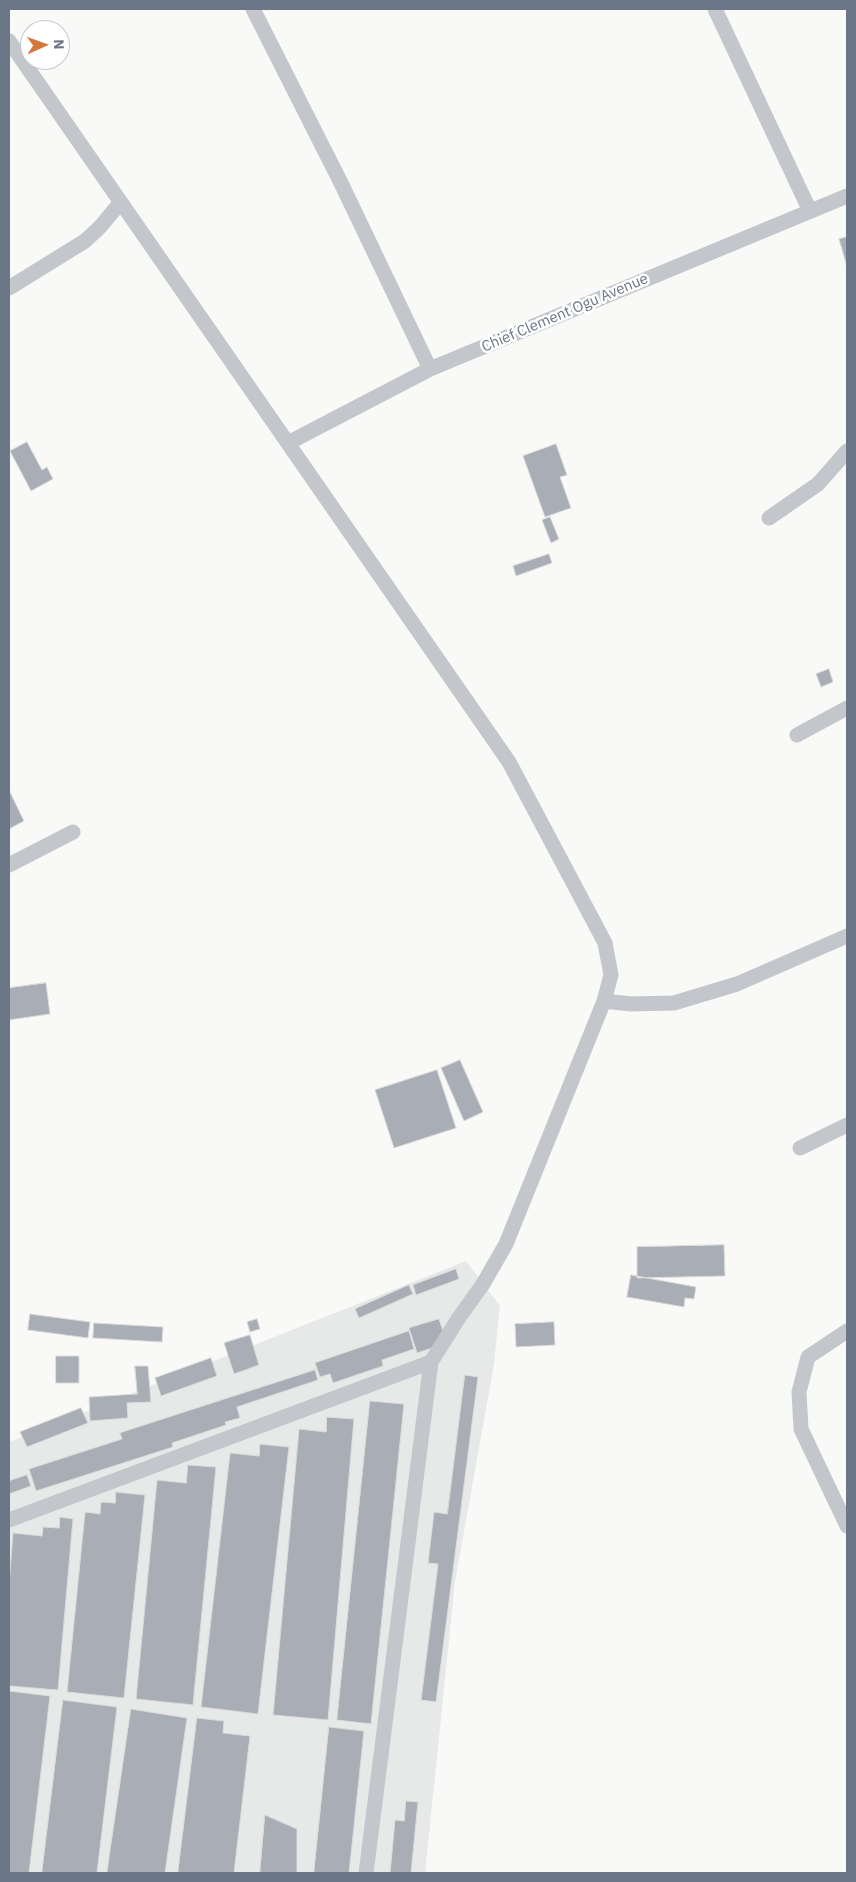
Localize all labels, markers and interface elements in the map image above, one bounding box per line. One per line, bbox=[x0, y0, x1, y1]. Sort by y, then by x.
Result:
north arrow bbox=[20, 20, 70, 70]
text: N bbox=[50, 39, 68, 50]
street label: Chief Clement Ogu Avenue bbox=[479, 270, 651, 356]

